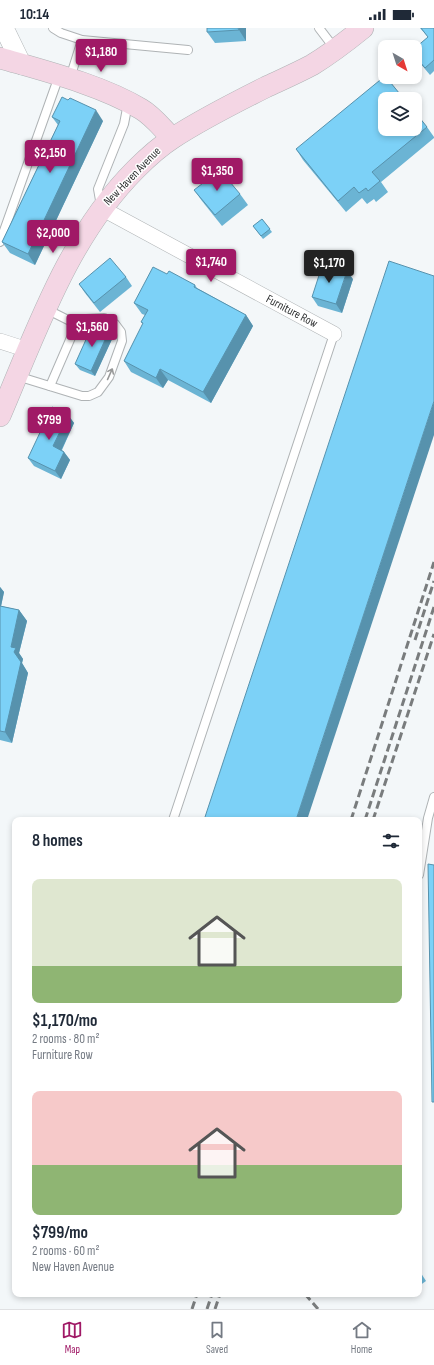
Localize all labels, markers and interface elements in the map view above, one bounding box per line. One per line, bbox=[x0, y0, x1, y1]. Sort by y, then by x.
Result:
text: 10:14 bbox=[20, 5, 49, 24]
pin: $1,180 bbox=[68, 39, 134, 73]
north arrow bbox=[378, 40, 422, 84]
map controls bbox=[378, 40, 422, 136]
text: $1,180 bbox=[85, 44, 117, 60]
button: layers bbox=[378, 92, 422, 136]
pin: $2,150 bbox=[17, 140, 83, 174]
street label: New Haven Avenue bbox=[101, 144, 164, 209]
text: $2,150 bbox=[34, 145, 66, 161]
pin: $1,350 bbox=[184, 158, 250, 192]
text: $1,350 bbox=[201, 163, 233, 179]
pin: $2,000 bbox=[20, 220, 86, 254]
text: $2,000 bbox=[36, 225, 70, 241]
pin: $1,740 bbox=[178, 249, 244, 283]
pin: $1,170 bbox=[296, 250, 362, 284]
text: $1,740 bbox=[195, 254, 227, 270]
text: $1,170 bbox=[313, 255, 345, 271]
street label: Furniture Row bbox=[263, 292, 320, 331]
pin: $1,560 bbox=[59, 314, 125, 348]
text: $1,560 bbox=[75, 319, 109, 335]
one-way arrow bbox=[107, 368, 114, 380]
pin: $799 bbox=[25, 407, 73, 441]
text: $799 bbox=[37, 412, 61, 428]
icon: filters bbox=[380, 830, 402, 852]
text: 8 homes bbox=[32, 831, 83, 851]
icon: home bbox=[181, 905, 253, 977]
text: $1,170/mo bbox=[32, 1011, 98, 1031]
text: 2 rooms · 80 m² bbox=[32, 1031, 99, 1047]
text: Furniture Row bbox=[32, 1047, 93, 1063]
icon: home bbox=[181, 1117, 253, 1189]
text: $799/mo bbox=[32, 1223, 88, 1243]
text: 2 rooms · 60 m² bbox=[32, 1243, 99, 1259]
text: New Haven Avenue bbox=[32, 1259, 114, 1275]
tab: Map bbox=[61, 1319, 83, 1356]
tab: Saved bbox=[206, 1319, 228, 1356]
tab: Home bbox=[351, 1319, 373, 1356]

